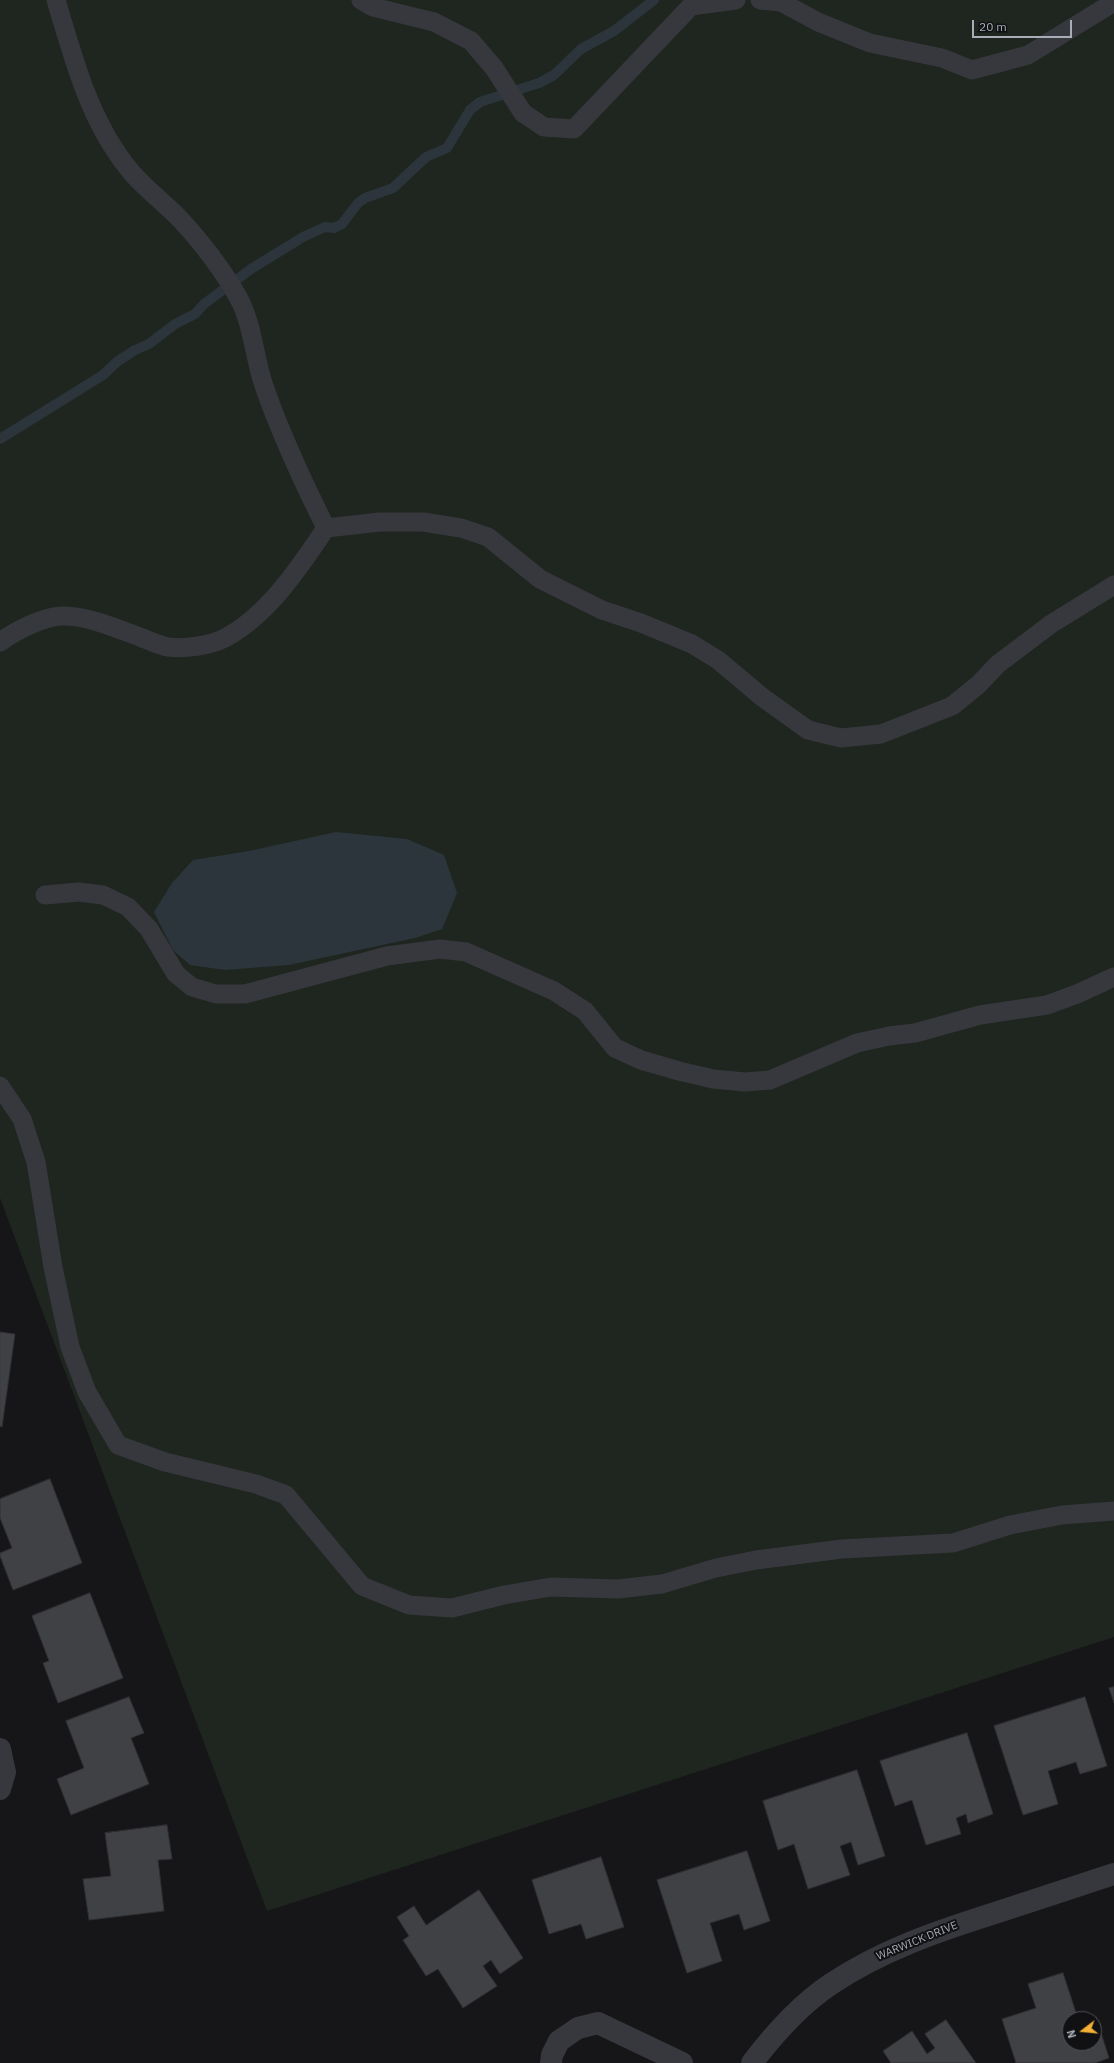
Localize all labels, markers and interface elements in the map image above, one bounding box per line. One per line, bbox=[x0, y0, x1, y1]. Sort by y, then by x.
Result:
scale bar bbox=[974, 12, 1074, 38]
text: 20 m bbox=[979, 19, 1007, 34]
street label: WARWICK DRIVE bbox=[875, 1919, 959, 1963]
north arrow bbox=[1062, 2011, 1102, 2051]
text: N bbox=[1064, 2028, 1079, 2040]

